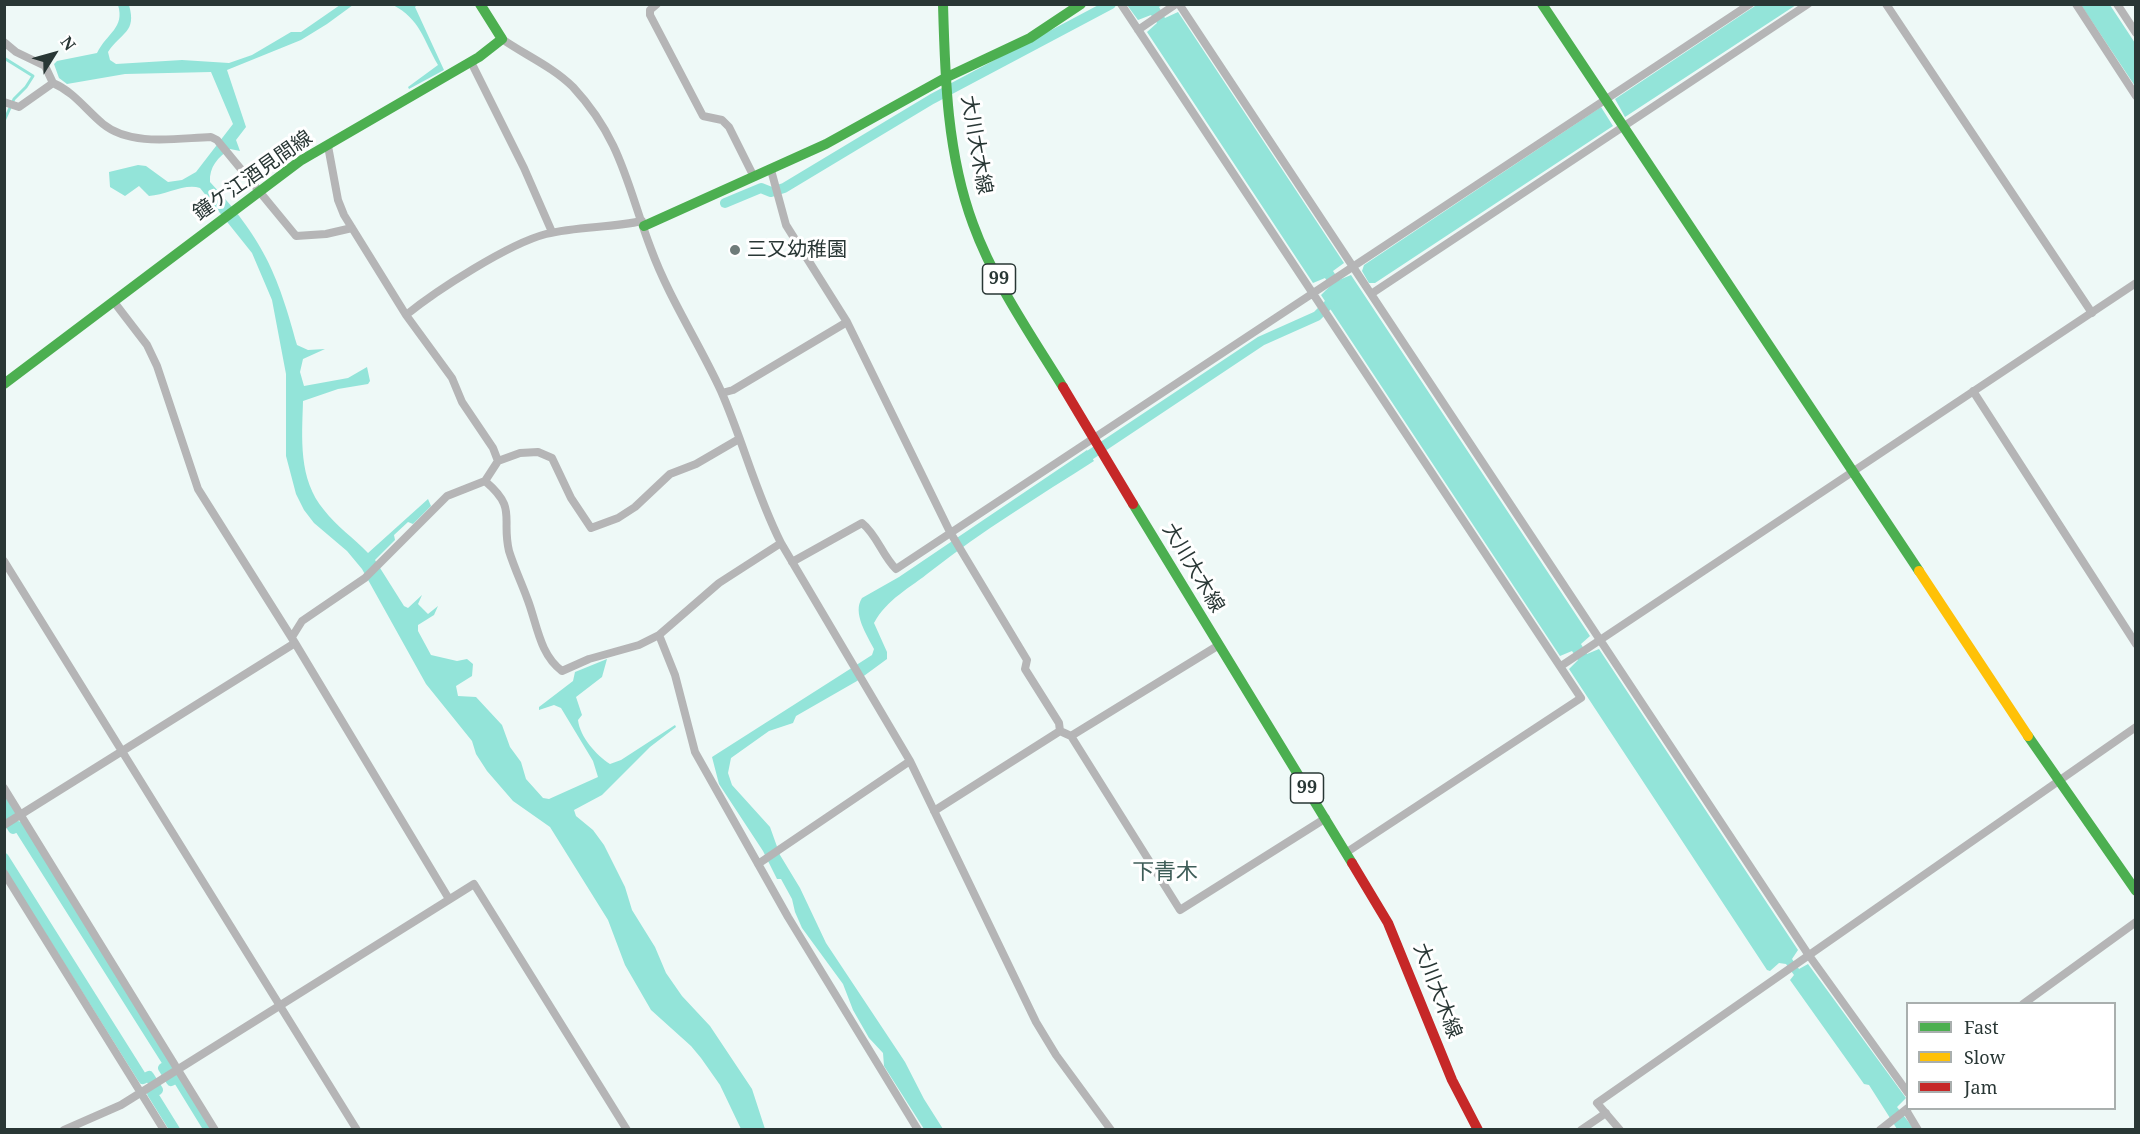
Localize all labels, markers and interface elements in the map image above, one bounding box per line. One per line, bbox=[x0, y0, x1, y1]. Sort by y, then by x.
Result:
north arrow bbox=[24, 24, 84, 84]
text: N bbox=[56, 32, 81, 55]
street label: 大川大木線 bbox=[955, 94, 997, 196]
street label: 鐘ケ江酒見間線 bbox=[189, 126, 317, 226]
place label: 三又幼稚園 bbox=[747, 238, 847, 262]
marker: 三又幼稚園 bbox=[728, 243, 742, 257]
road number: 99 bbox=[982, 264, 1016, 294]
street label: 大川大木線 bbox=[1157, 519, 1229, 617]
road number: 99 bbox=[1290, 773, 1324, 803]
district label: 下青木 bbox=[1132, 860, 1198, 886]
street label: 大川大木線 bbox=[1408, 940, 1466, 1042]
legend bbox=[1906, 1002, 2116, 1110]
text: Fast bbox=[1964, 1015, 1999, 1039]
text: Slow bbox=[1964, 1045, 2005, 1069]
text: Jam bbox=[1964, 1075, 1998, 1099]

